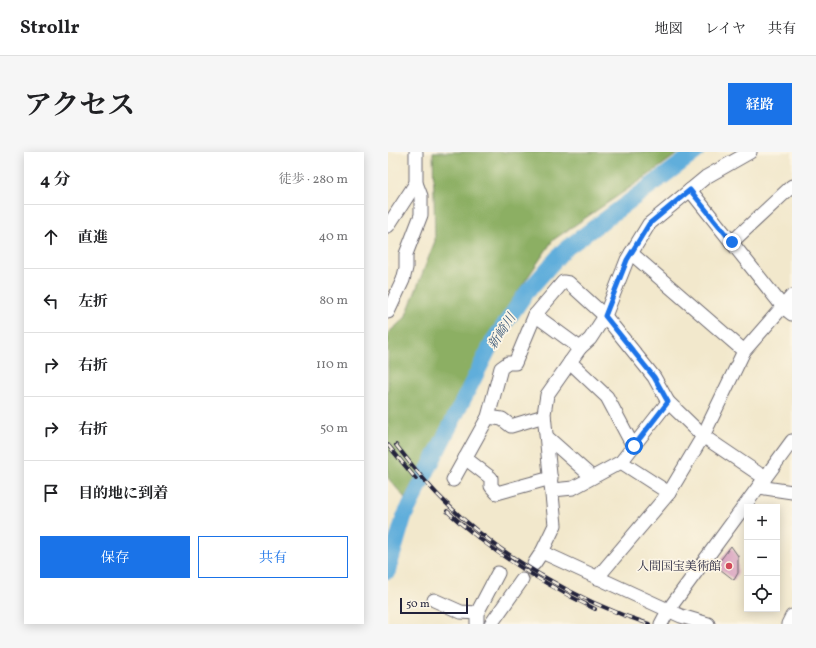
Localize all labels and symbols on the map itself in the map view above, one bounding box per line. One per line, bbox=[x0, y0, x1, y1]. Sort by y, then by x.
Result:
route end bbox=[723, 233, 741, 251]
water label: 新崎川 bbox=[485, 309, 522, 353]
route start bbox=[625, 437, 643, 455]
place label: 人間国宝美術館 bbox=[637, 559, 721, 575]
marker: 人間国宝美術館 bbox=[724, 561, 734, 571]
scale bar bbox=[400, 596, 468, 615]

